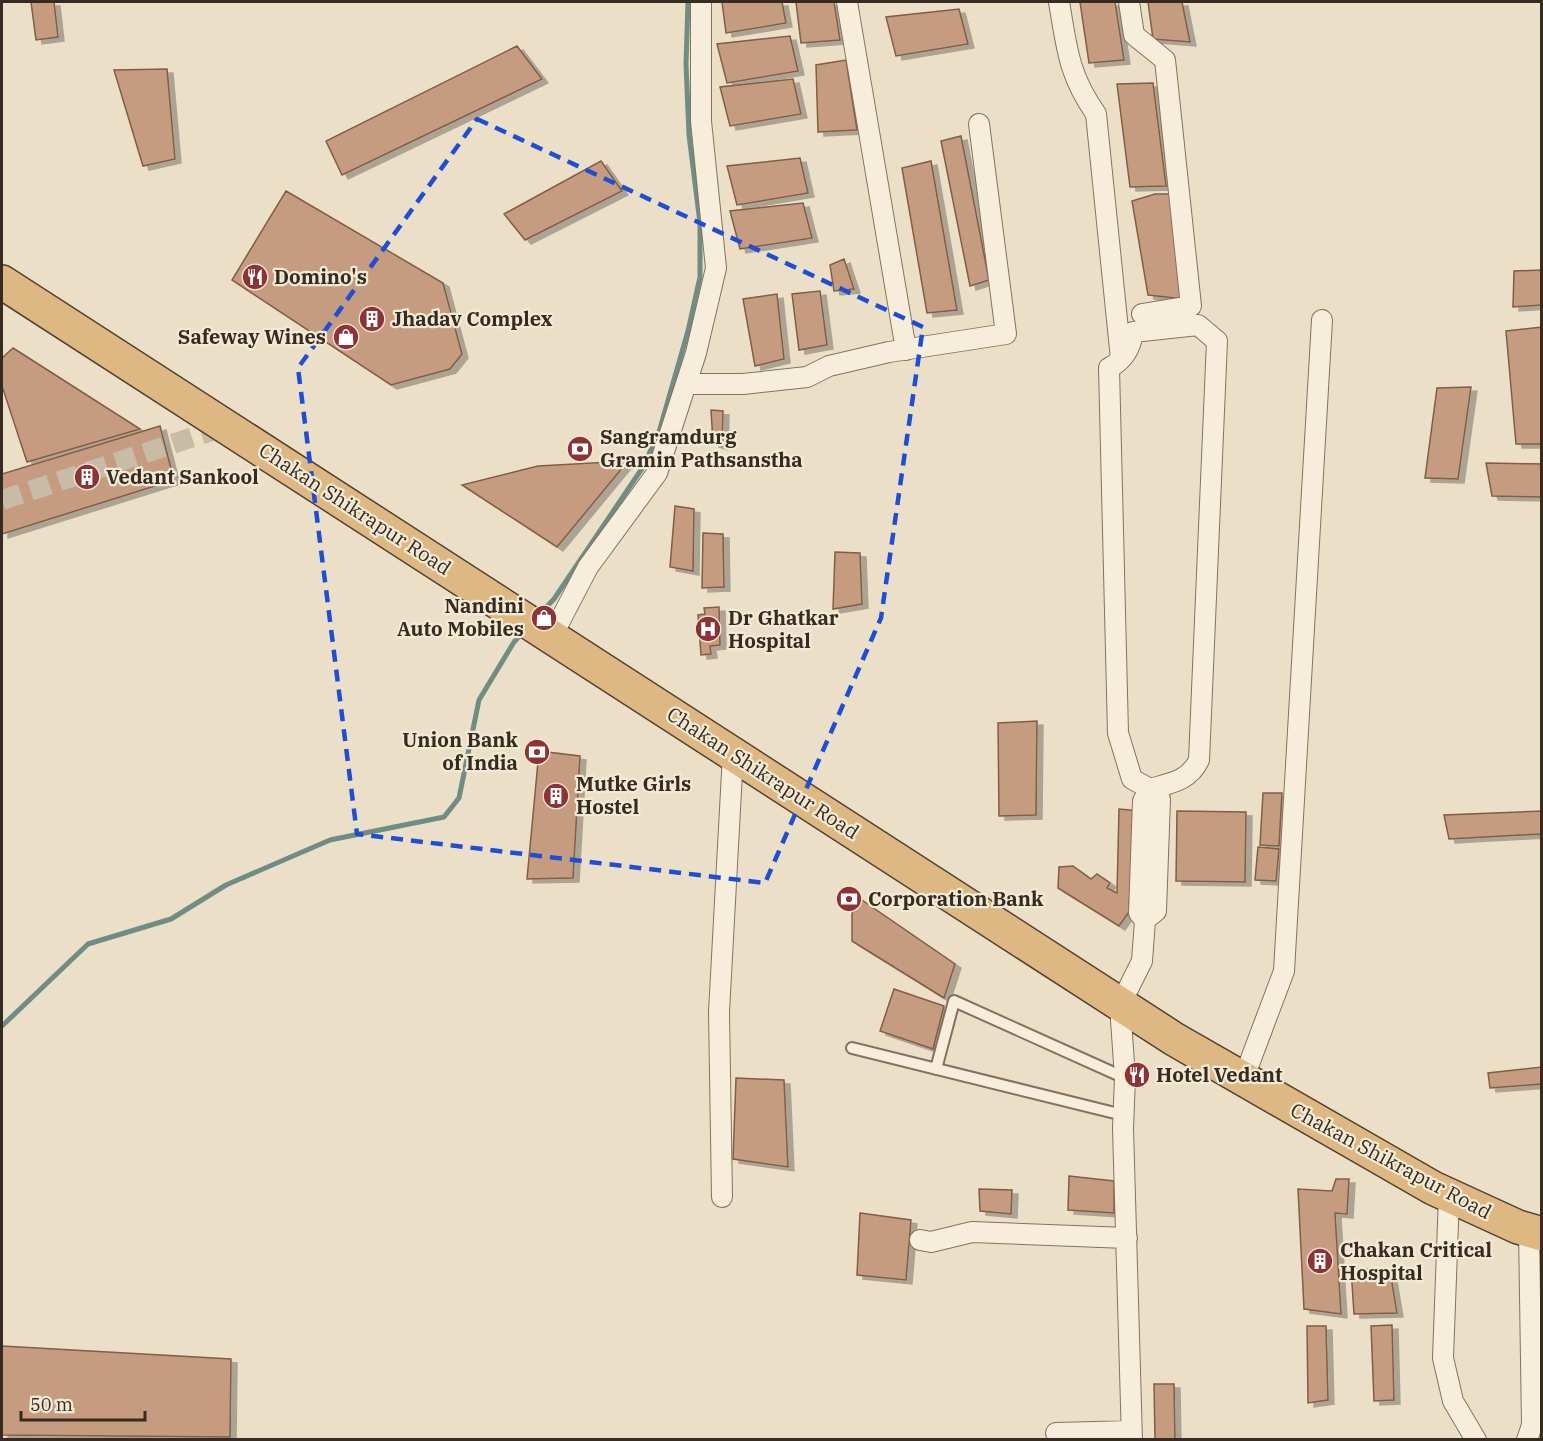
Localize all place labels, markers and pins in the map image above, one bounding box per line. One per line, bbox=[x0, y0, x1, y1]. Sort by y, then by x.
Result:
restaurant icon: Domino's bbox=[240, 262, 270, 292]
place label: Domino's bbox=[274, 263, 367, 290]
building icon: Jhadav Complex bbox=[357, 304, 387, 334]
place label: Jhadav Complex bbox=[392, 305, 553, 332]
shop icon: Safeway Wines bbox=[331, 322, 361, 352]
place label: Safeway Wines bbox=[178, 323, 326, 350]
place label: Sangramdurg Gramin Pathsanstha bbox=[600, 423, 803, 473]
bank icon: Sangramdurg Gramin Pathsanstha bbox=[565, 434, 595, 464]
building icon: Vedant Sankool bbox=[72, 462, 102, 492]
place label: Vedant Sankool bbox=[106, 463, 259, 490]
place label: Nandini Auto Mobiles bbox=[397, 592, 524, 642]
shop icon: Nandini Auto Mobiles bbox=[529, 603, 559, 633]
place label: Dr Ghatkar Hospital bbox=[728, 604, 839, 654]
hospital icon: Dr Ghatkar Hospital bbox=[693, 614, 723, 644]
place label: Union Bank of India bbox=[402, 726, 519, 776]
bank icon: Union Bank of India bbox=[522, 737, 552, 767]
place label: Mutke Girls Hostel bbox=[576, 770, 691, 820]
building icon: Mutke Girls Hostel bbox=[541, 781, 571, 811]
bank icon: Corporation Bank bbox=[834, 884, 864, 914]
place label: Corporation Bank bbox=[868, 885, 1044, 912]
restaurant icon: Hotel Vedant bbox=[1122, 1060, 1152, 1090]
place label: Hotel Vedant bbox=[1156, 1061, 1283, 1088]
place label: Chakan Critical Hospital bbox=[1340, 1236, 1492, 1286]
building icon: Chakan Critical Hospital bbox=[1305, 1246, 1335, 1276]

